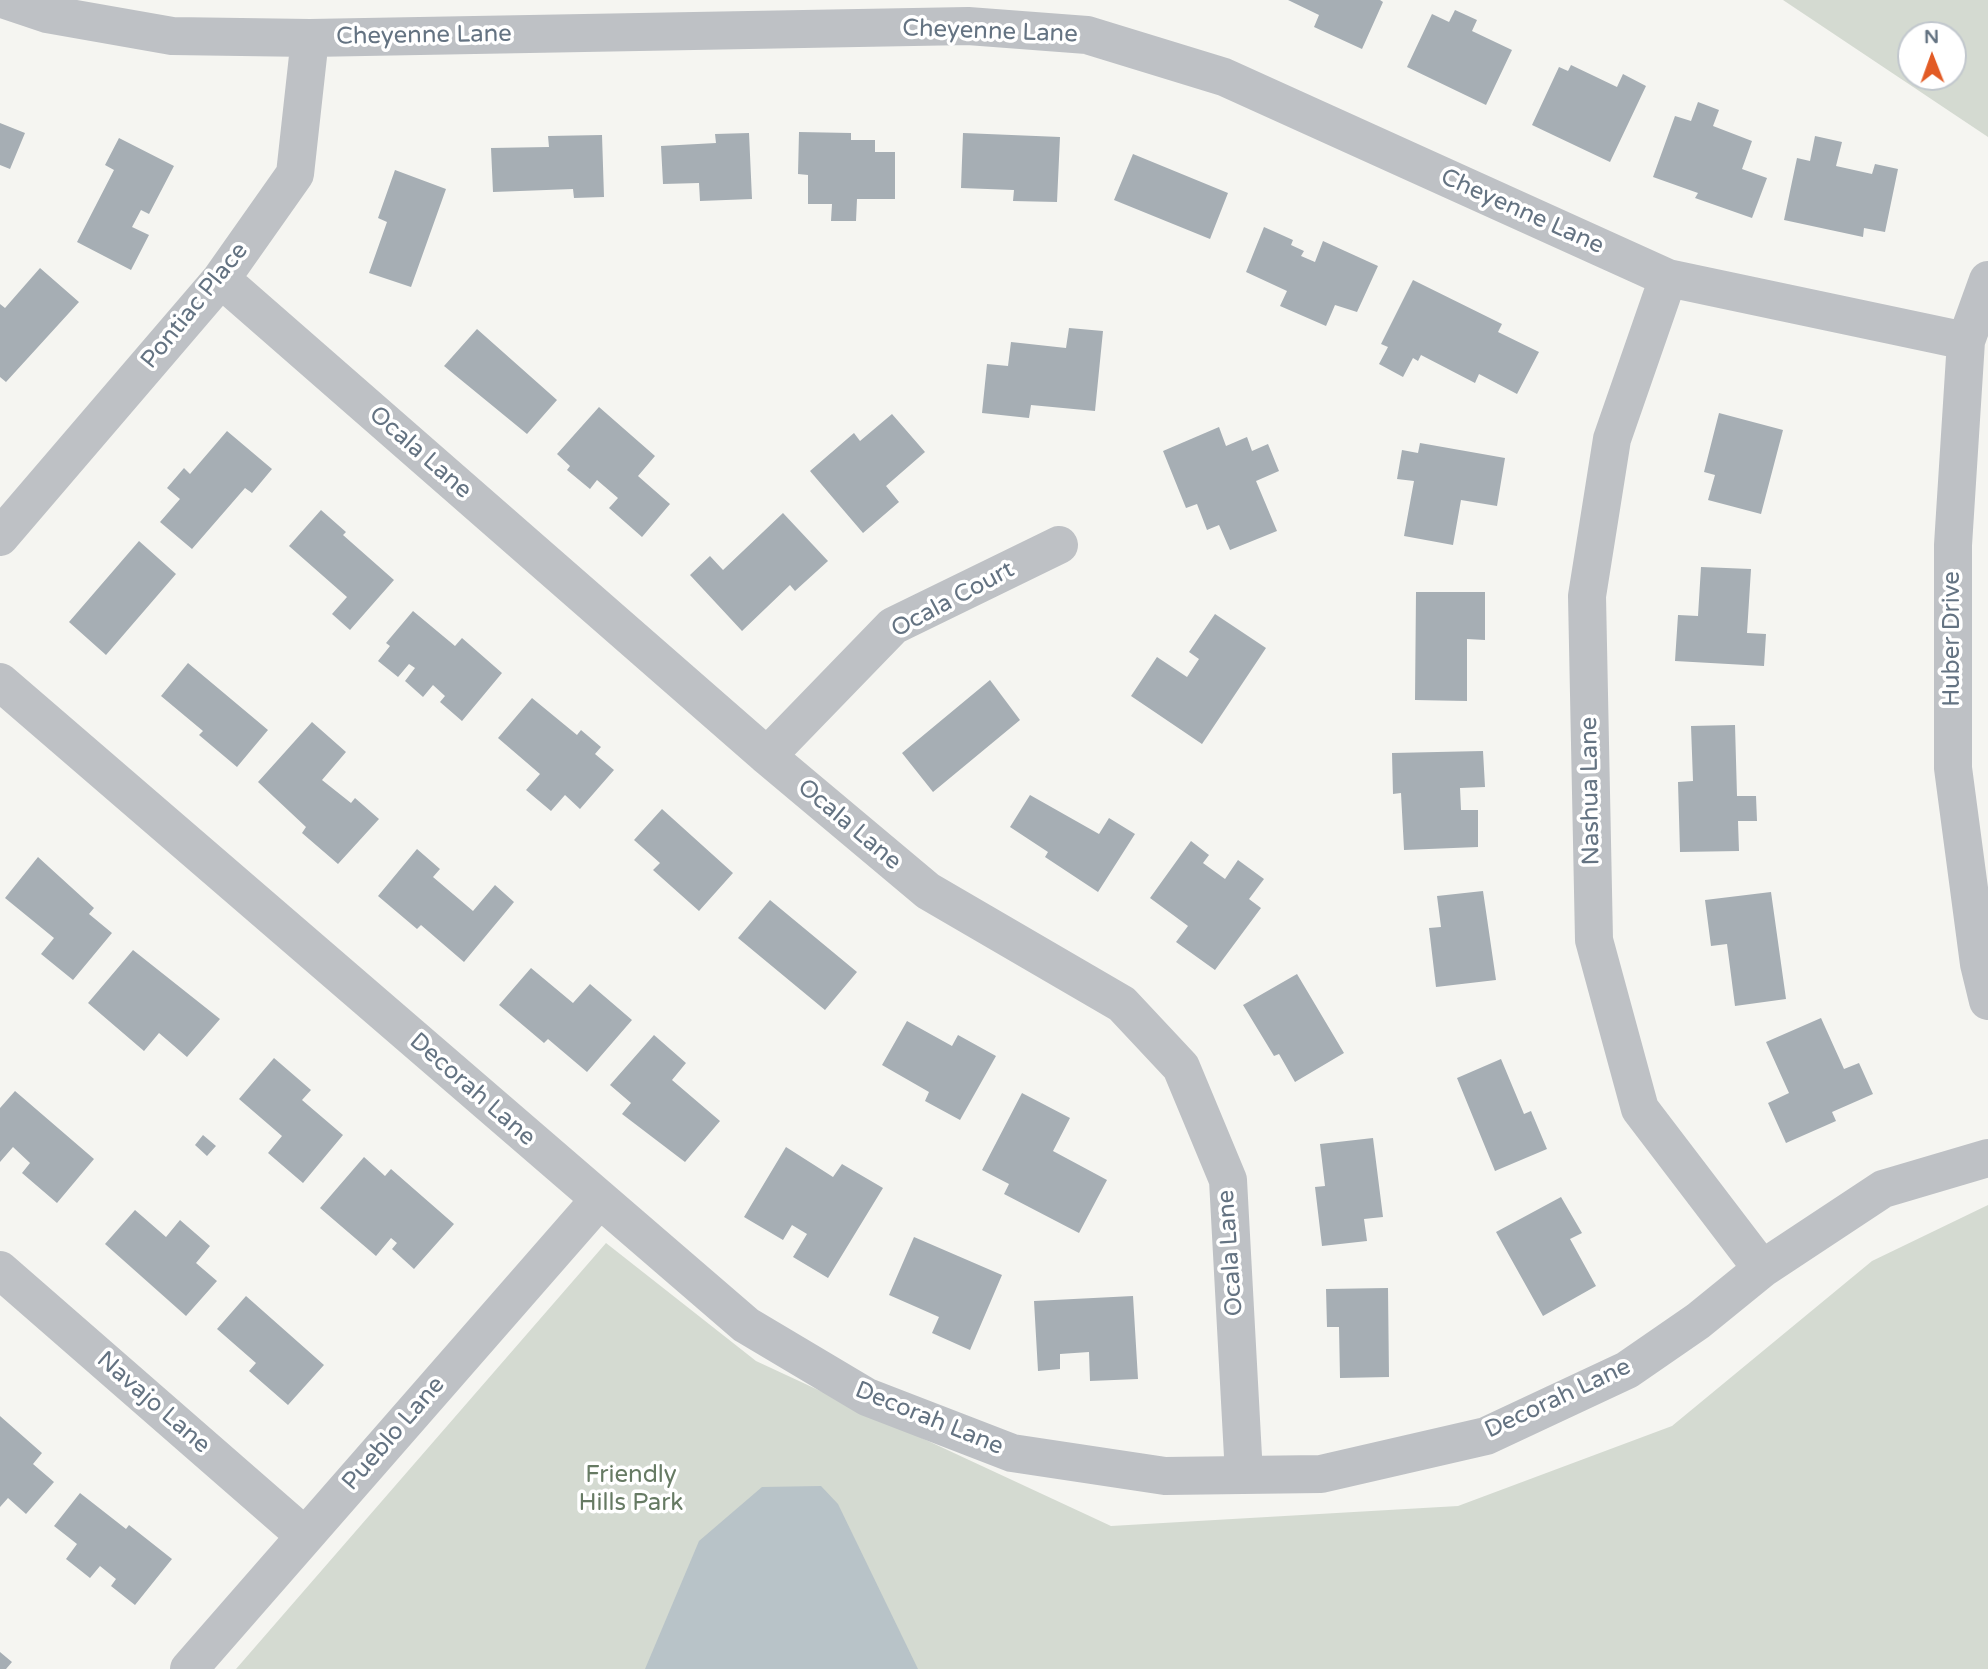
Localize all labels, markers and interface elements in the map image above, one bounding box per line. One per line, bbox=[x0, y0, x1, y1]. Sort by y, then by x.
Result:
street label: Cheyenne Lane bbox=[902, 15, 1078, 49]
street label: Cheyenne Lane bbox=[336, 20, 512, 52]
north arrow bbox=[1897, 21, 1967, 91]
text: N bbox=[1924, 26, 1939, 48]
street label: Cheyenne Lane bbox=[1436, 163, 1608, 261]
street label: Pontiac Place bbox=[135, 237, 255, 375]
street label: Ocala Lane bbox=[363, 401, 477, 505]
street label: Ocala Court bbox=[887, 556, 1019, 644]
street label: Huber Drive bbox=[1939, 571, 1967, 707]
street label: Nashua Lane bbox=[1575, 716, 1607, 866]
street label: Ocala Lane bbox=[791, 773, 907, 877]
street label: Decorah Lane bbox=[403, 1027, 541, 1153]
street label: Ocala Lane bbox=[1212, 1189, 1250, 1317]
street label: Navajo Lane bbox=[90, 1346, 216, 1460]
street label: Decorah Lane bbox=[1481, 1353, 1635, 1445]
street label: Pueblo Lane bbox=[337, 1371, 451, 1497]
street label: Decorah Lane bbox=[851, 1376, 1007, 1462]
park label: Friendly Hills Park bbox=[579, 1462, 683, 1518]

